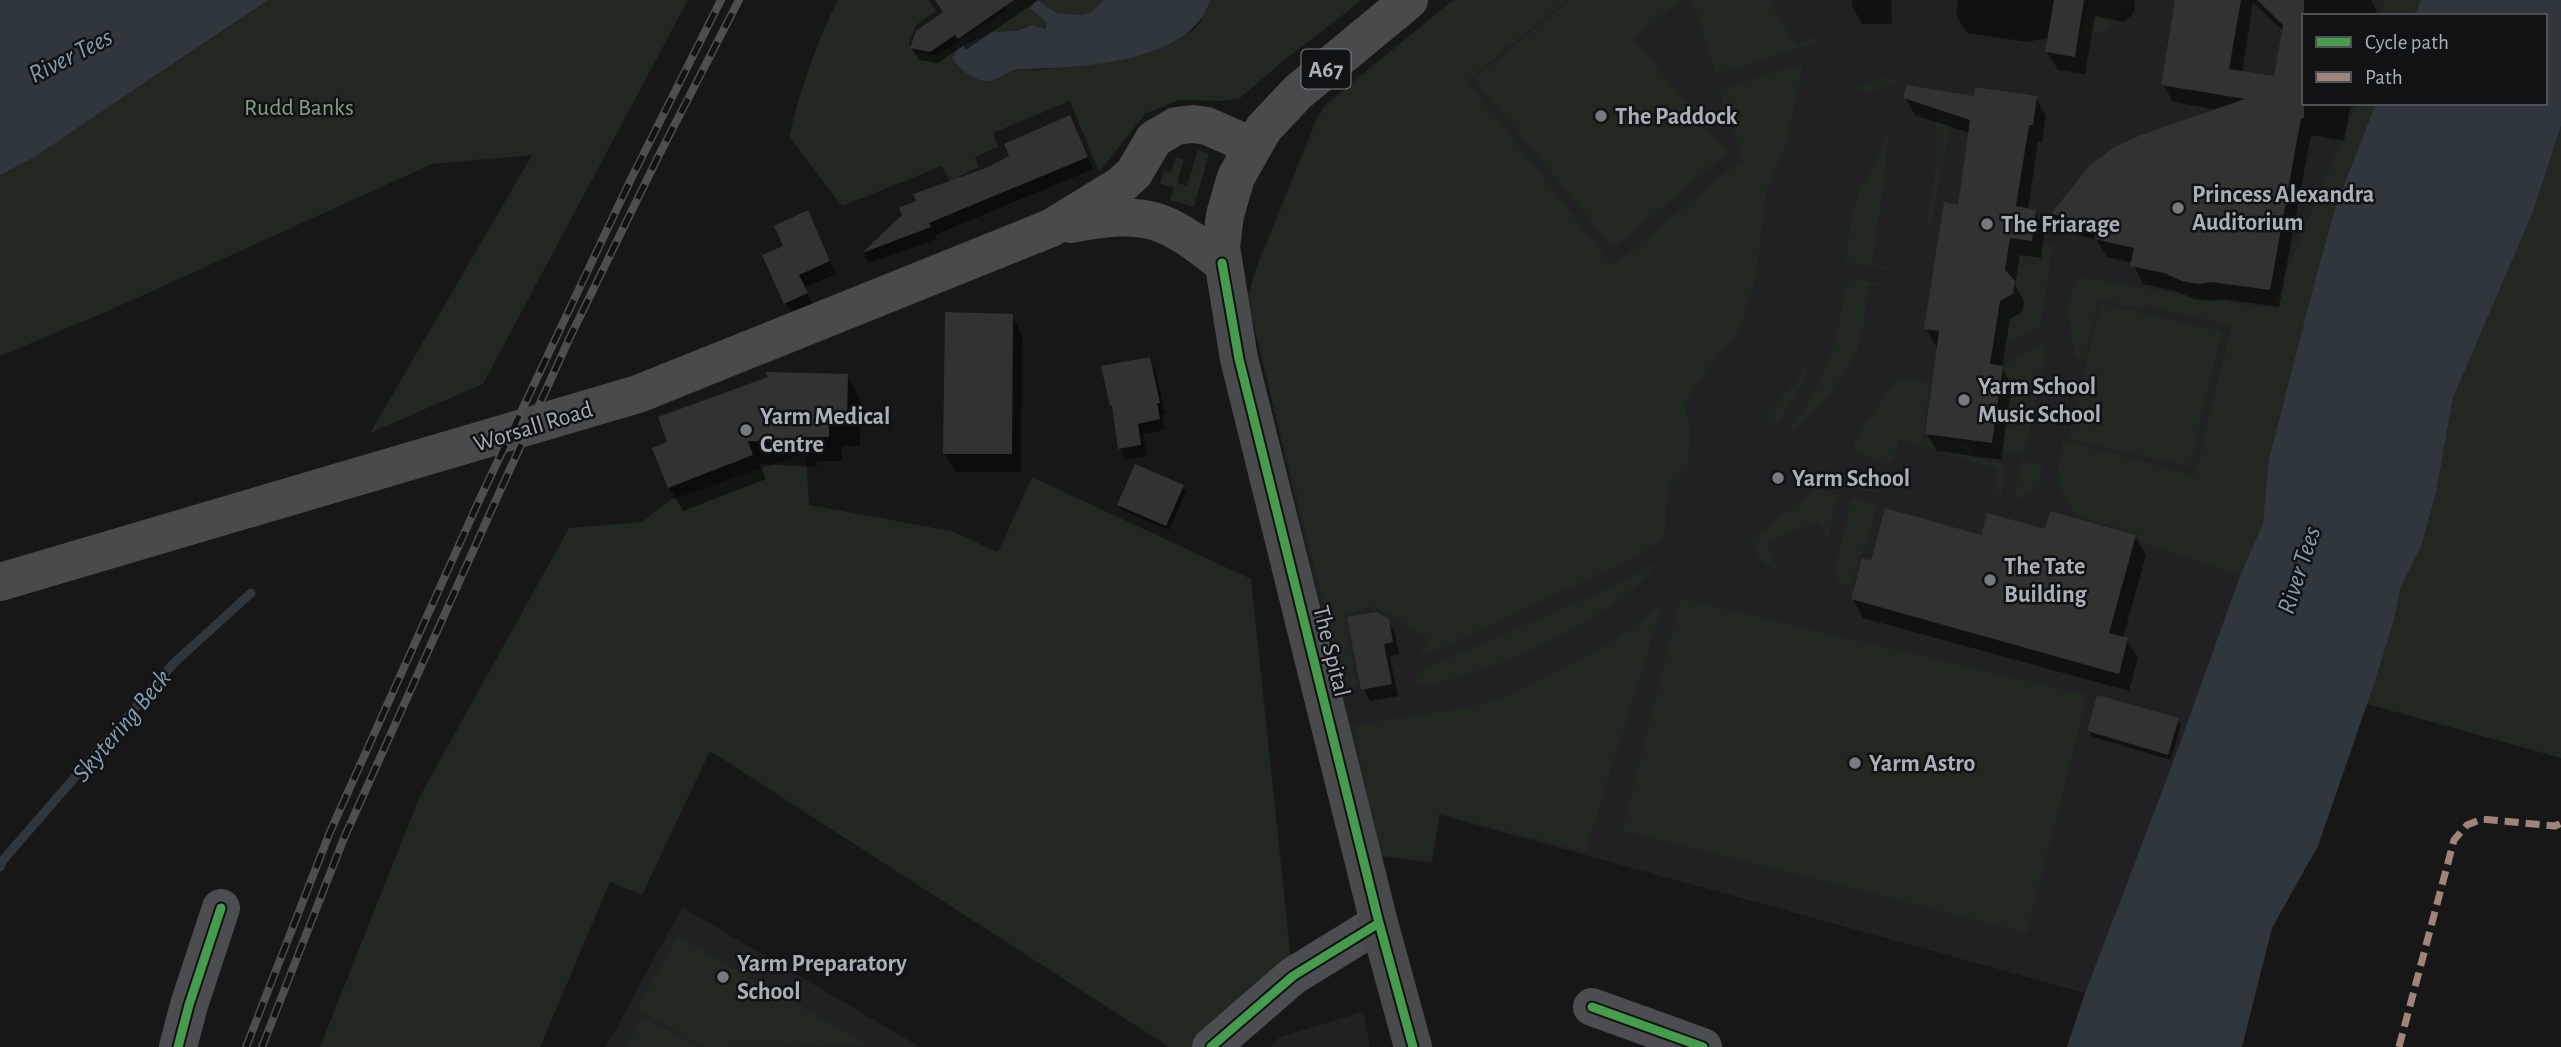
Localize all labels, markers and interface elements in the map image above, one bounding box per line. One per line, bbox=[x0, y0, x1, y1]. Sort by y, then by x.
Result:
legend bbox=[2302, 14, 2547, 105]
water label: River Tees bbox=[24, 24, 116, 88]
text: Cycle path bbox=[2365, 32, 2449, 53]
road number: A67 bbox=[1302, 50, 1350, 88]
text: Path bbox=[2365, 67, 2403, 88]
park label: Rudd Banks bbox=[244, 96, 354, 120]
place label: The Paddock bbox=[1615, 105, 1737, 129]
marker: The Paddock bbox=[1593, 108, 1609, 124]
place label: Princess Alexandra Auditorium bbox=[2192, 183, 2374, 235]
marker: Princess Alexandra Auditorium bbox=[2170, 200, 2186, 216]
place label: The Friarage bbox=[2001, 213, 2120, 237]
marker: The Friarage bbox=[1979, 216, 1995, 232]
place label: Yarm School Music School bbox=[1978, 375, 2101, 427]
marker: Yarm School Music School bbox=[1956, 392, 1972, 408]
street label: Worsall Road bbox=[471, 397, 596, 456]
place label: Yarm Medical Centre bbox=[760, 405, 890, 457]
marker: Yarm Medical Centre bbox=[738, 422, 754, 438]
place label: Yarm School bbox=[1792, 467, 1910, 491]
marker: Yarm School bbox=[1770, 470, 1786, 486]
water label: River Tees bbox=[2273, 523, 2325, 617]
place label: The Tate Building bbox=[2004, 555, 2088, 607]
marker: The Tate Building bbox=[1982, 572, 1998, 588]
street label: The Spital bbox=[1308, 603, 1354, 699]
water label: Skytering Beck bbox=[68, 665, 176, 787]
place label: Yarm Astro bbox=[1869, 752, 1976, 776]
marker: Yarm Astro bbox=[1847, 755, 1863, 771]
place label: Yarm Preparatory School bbox=[737, 952, 907, 1004]
marker: Yarm Preparatory School bbox=[715, 969, 731, 985]

